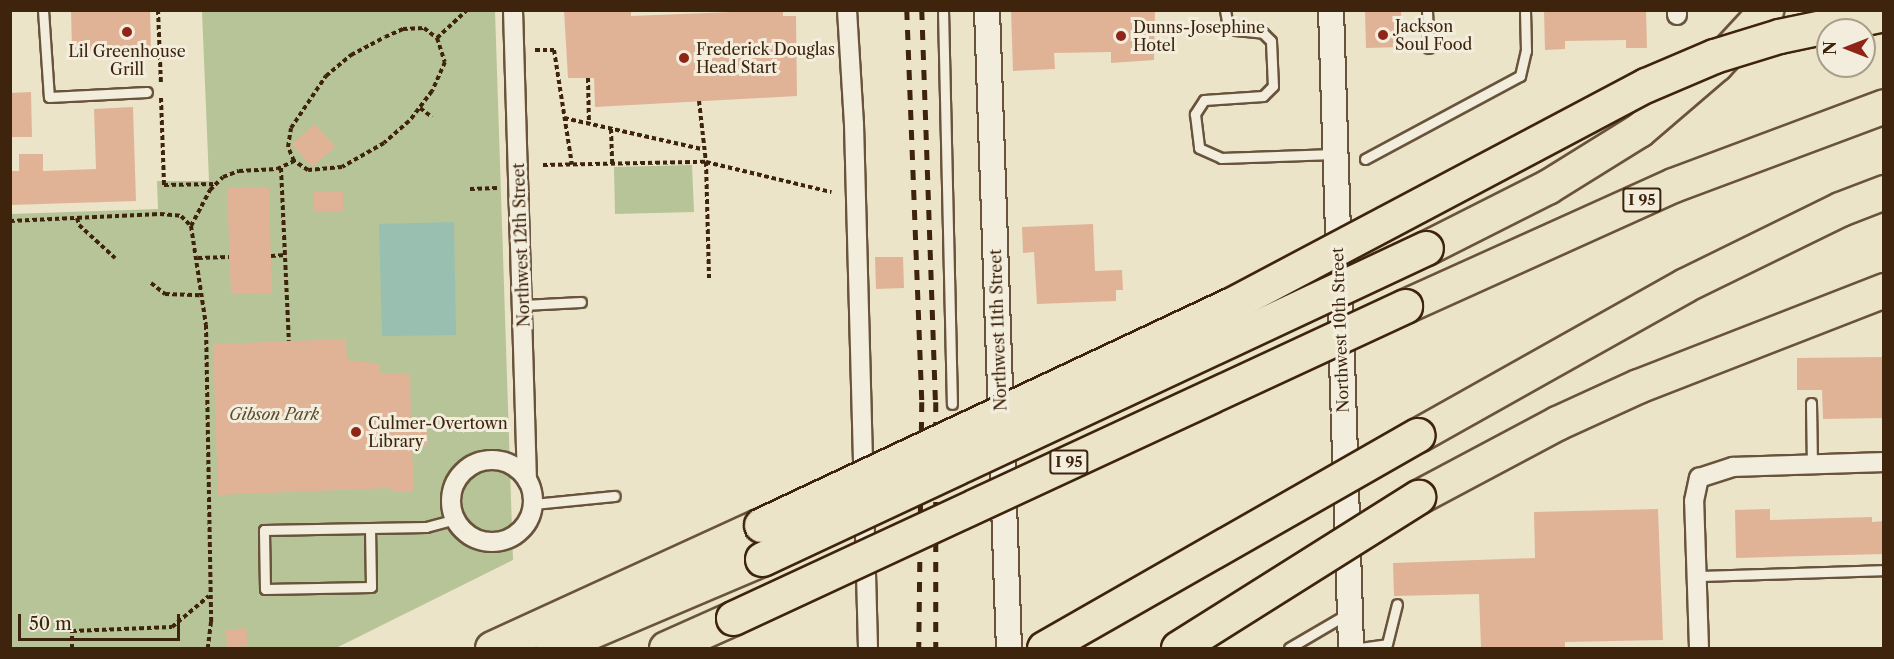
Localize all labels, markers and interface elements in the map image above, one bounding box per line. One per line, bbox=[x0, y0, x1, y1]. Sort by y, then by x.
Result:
place label: Jackson Soul Food bbox=[1395, 16, 1472, 54]
place label: Dunns-Josephine Hotel bbox=[1133, 17, 1265, 55]
north arrow bbox=[1816, 18, 1876, 78]
marker: Lil Greenhouse Grill bbox=[120, 25, 134, 39]
marker: Jackson Soul Food bbox=[1376, 28, 1390, 42]
marker: Dunns-Josephine Hotel bbox=[1114, 29, 1128, 43]
place label: Frederick Douglas Head Start bbox=[696, 39, 835, 77]
place label: Lil Greenhouse Grill bbox=[68, 41, 186, 79]
text: N bbox=[1820, 41, 1840, 55]
marker: Frederick Douglas Head Start bbox=[677, 51, 691, 65]
street label: Northwest 12th Street bbox=[509, 163, 533, 327]
road number: I 95 bbox=[1621, 188, 1663, 212]
street label: Northwest 10th Street bbox=[1328, 247, 1352, 413]
street label: Northwest 11th Street bbox=[986, 249, 1010, 411]
park label: Gibson Park bbox=[229, 404, 319, 424]
place label: Culmer-Overtown Library bbox=[368, 413, 508, 451]
marker: Culmer-Overtown Library bbox=[349, 425, 363, 439]
road number: I 95 bbox=[1048, 450, 1090, 474]
scale bar bbox=[21, 602, 183, 640]
text: 50 m bbox=[29, 613, 72, 635]

